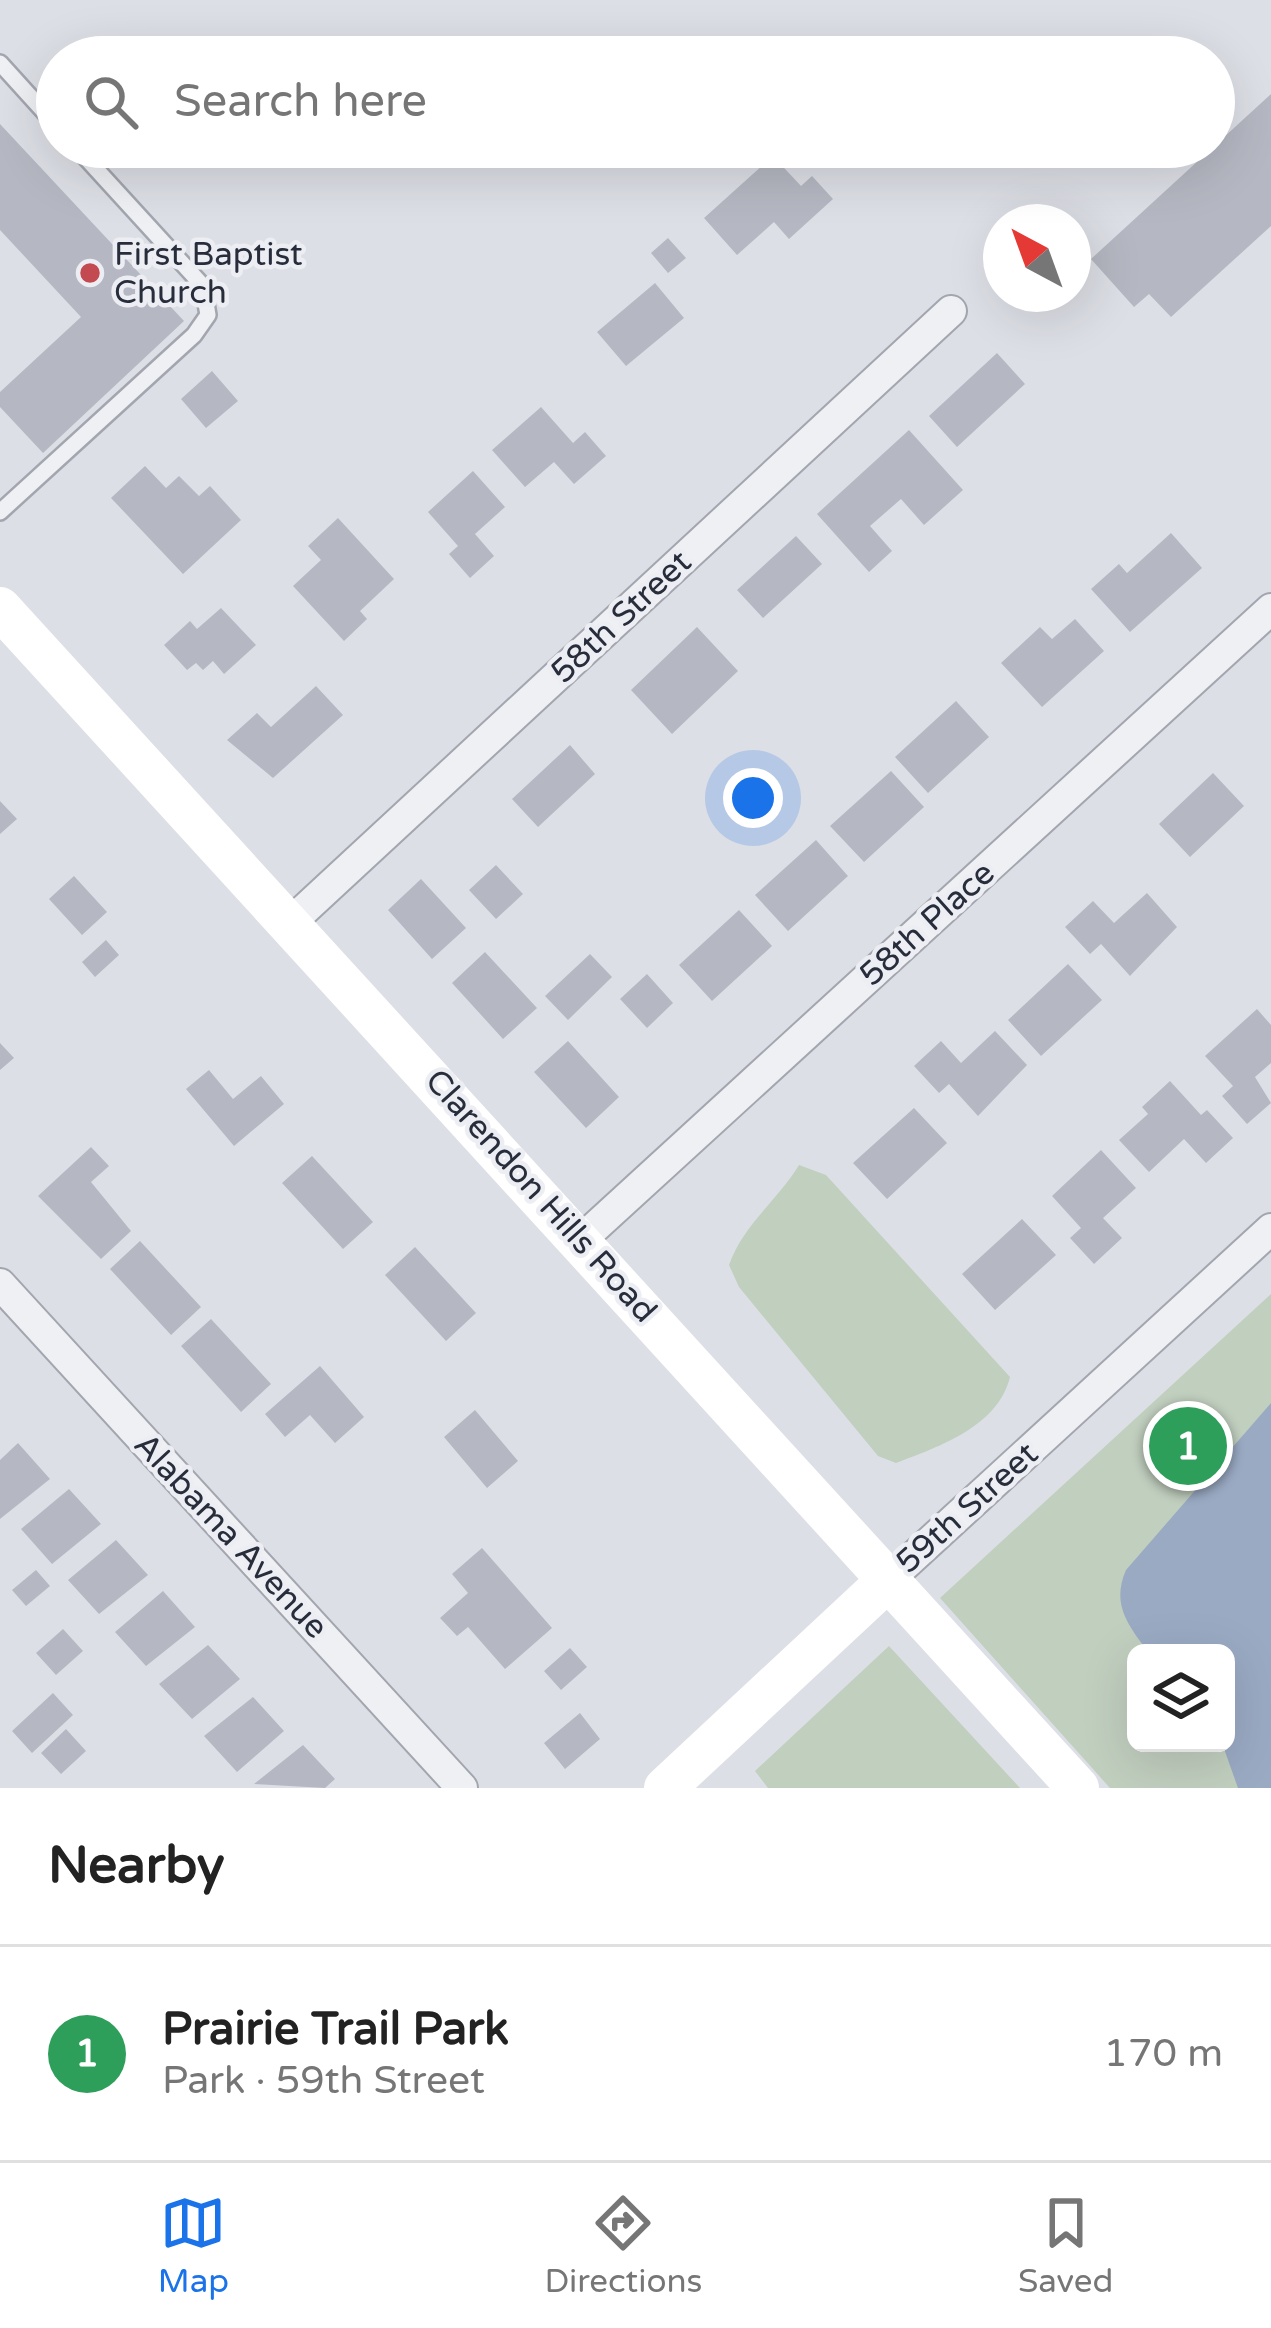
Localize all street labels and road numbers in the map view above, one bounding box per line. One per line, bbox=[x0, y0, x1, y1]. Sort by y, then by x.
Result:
street label: 58th Street bbox=[543, 542, 699, 692]
street label: 58th Place bbox=[852, 853, 1002, 995]
street label: Clarendon Hills Road bbox=[417, 1062, 665, 1330]
street label: Alabama Avenue bbox=[126, 1425, 336, 1647]
street label: 59th Street bbox=[888, 1434, 1046, 1582]

